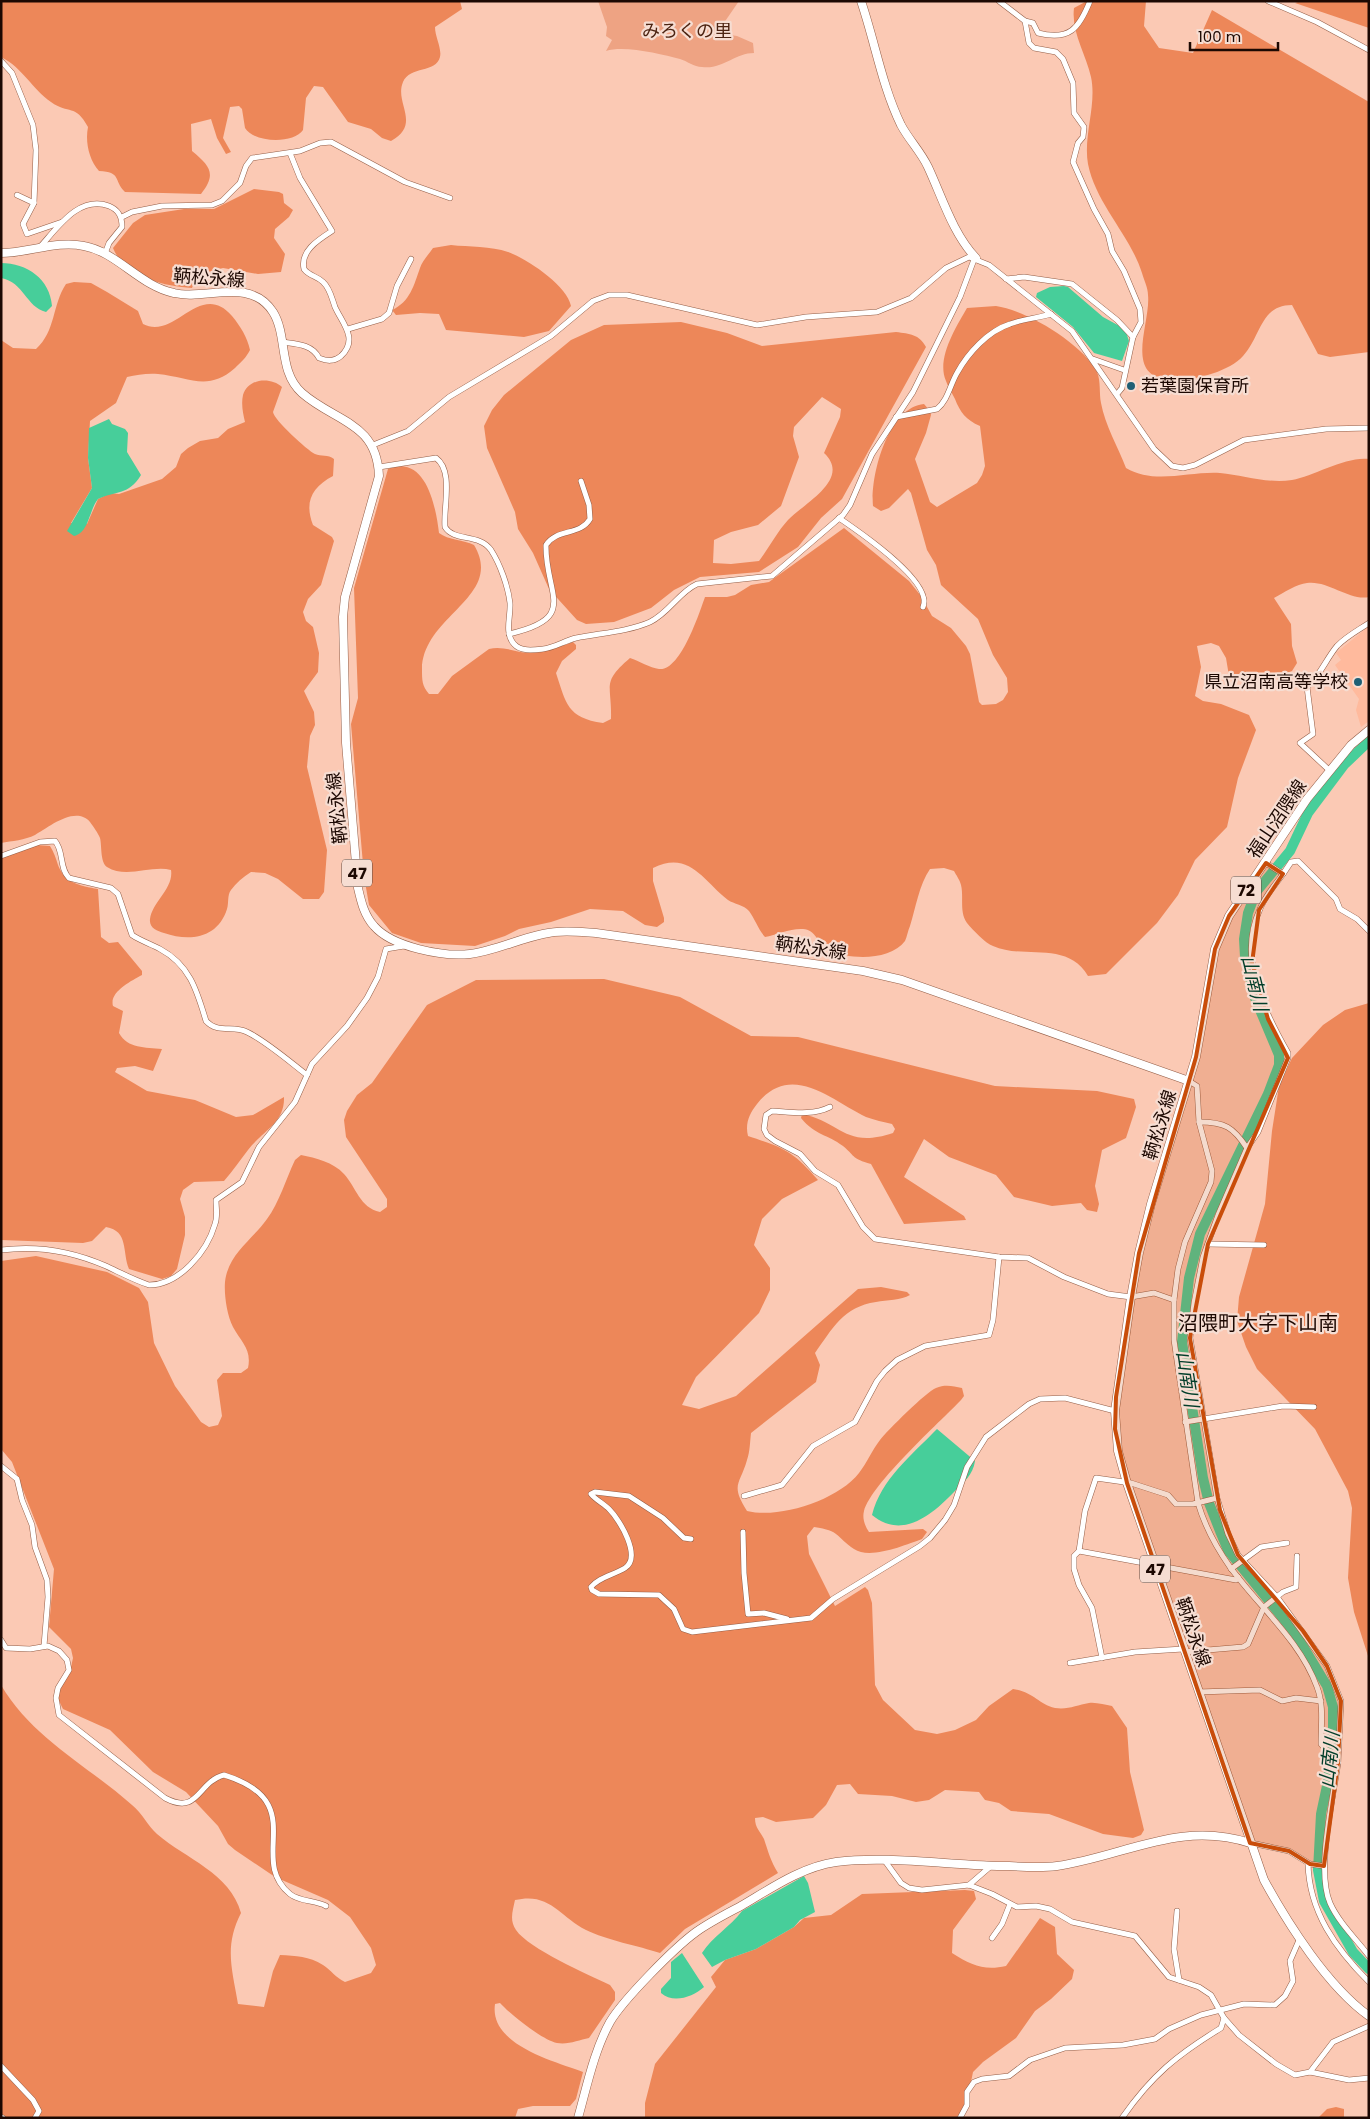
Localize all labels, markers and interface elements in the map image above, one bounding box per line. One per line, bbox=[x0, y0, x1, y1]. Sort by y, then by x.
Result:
park label: みろくの里 bbox=[642, 18, 732, 43]
scale bar bbox=[1190, 20, 1278, 52]
text: 100 m bbox=[1198, 26, 1241, 47]
street label: 鞆松永線 bbox=[172, 263, 246, 292]
place label: 若葉園保育所 bbox=[1141, 373, 1249, 398]
marker: 若葉園保育所 bbox=[1125, 380, 1137, 392]
place label: 県立沼南高等学校 bbox=[1204, 669, 1348, 694]
marker: 県立沼南高等学校 bbox=[1352, 676, 1364, 688]
street label: 鞆松永線 bbox=[320, 771, 353, 845]
street label: 福山沼隈線 bbox=[1241, 774, 1312, 863]
road number: 47 bbox=[342, 860, 372, 886]
road number: 72 bbox=[1231, 876, 1261, 904]
street label: 鞆松永線 bbox=[774, 930, 848, 965]
water label: 山南川 bbox=[1235, 952, 1275, 1016]
street label: 鞆松永線 bbox=[1137, 1087, 1182, 1163]
district label: 沼隈町大字下山南 bbox=[1178, 1309, 1338, 1337]
water label: 山南川 bbox=[1170, 1349, 1206, 1411]
road number: 47 bbox=[1140, 1556, 1170, 1582]
street label: 鞆松永線 bbox=[1170, 1594, 1217, 1670]
water label: 山南川 bbox=[1313, 1728, 1346, 1790]

